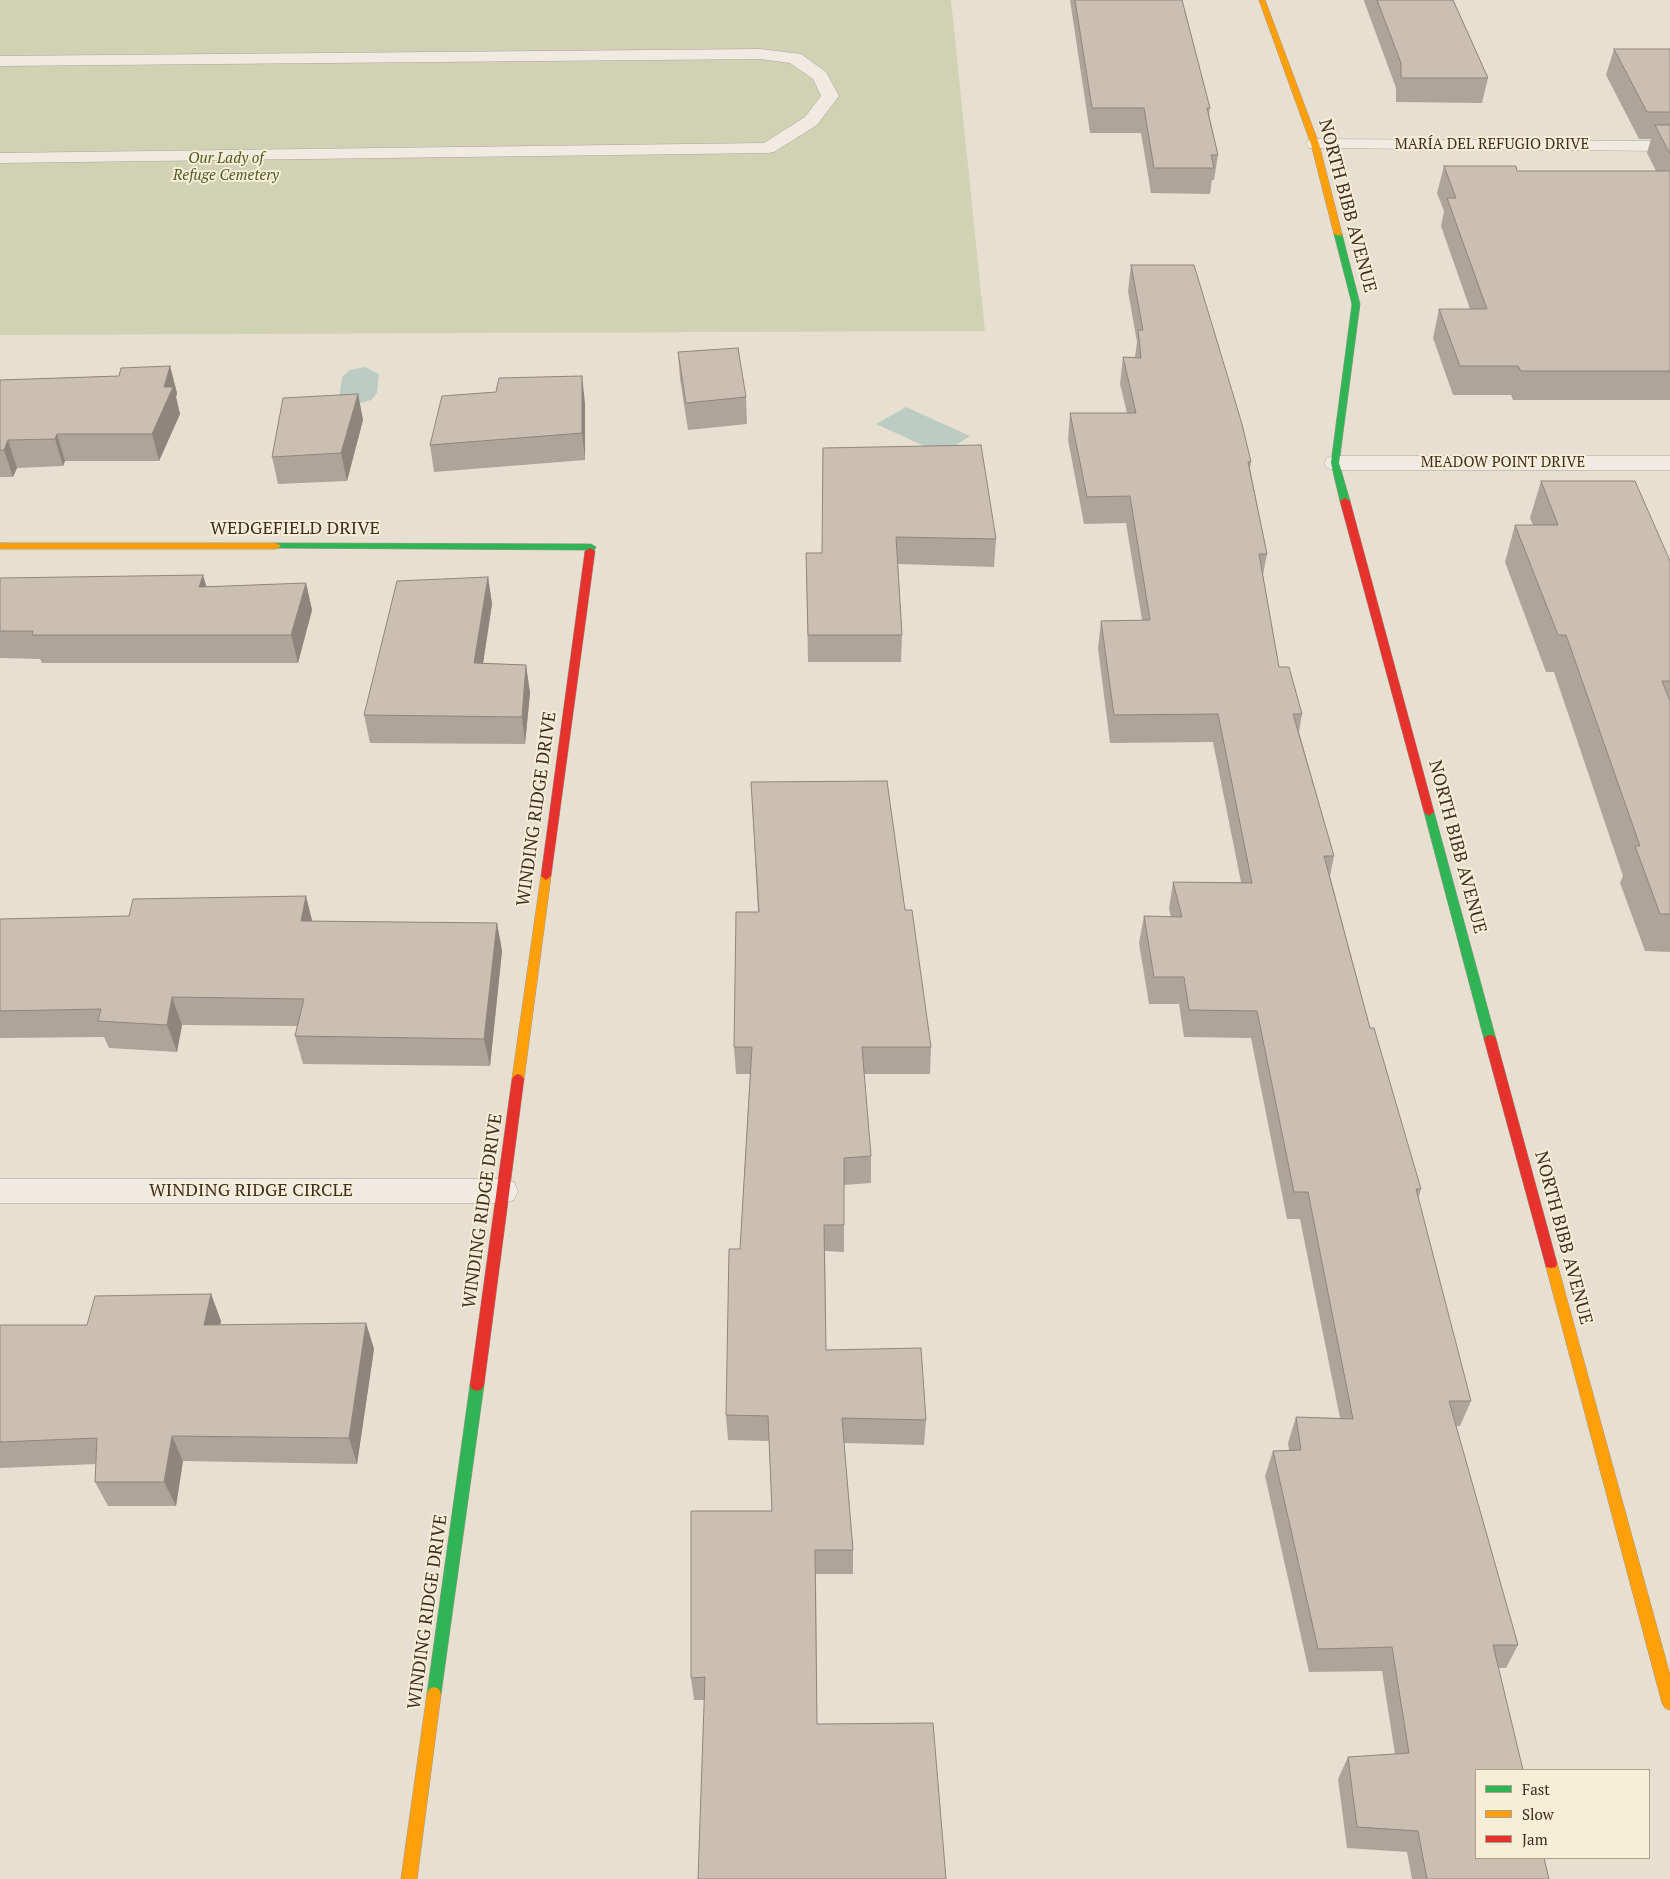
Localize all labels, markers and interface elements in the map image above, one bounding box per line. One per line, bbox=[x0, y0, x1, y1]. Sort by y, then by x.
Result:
street label: NORTH BIBB AVENUE bbox=[1313, 117, 1381, 295]
street label: MARÍA DEL REFUGIO DRIVE bbox=[1395, 136, 1589, 154]
park label: Our Lady of Refuge Cemetery bbox=[173, 150, 279, 185]
street label: MEADOW POINT DRIVE bbox=[1421, 454, 1585, 472]
street label: WEDGEFIELD DRIVE bbox=[210, 518, 380, 540]
street label: WINDING RIDGE DRIVE bbox=[513, 710, 561, 908]
street label: NORTH BIBB AVENUE bbox=[1423, 758, 1491, 936]
street label: WINDING RIDGE DRIVE bbox=[459, 1112, 507, 1310]
street label: NORTH BIBB AVENUE bbox=[1529, 1149, 1597, 1327]
street label: WINDING RIDGE CIRCLE bbox=[149, 1180, 353, 1202]
street label: WINDING RIDGE DRIVE bbox=[404, 1513, 452, 1711]
legend bbox=[1475, 1769, 1650, 1859]
text: Fast bbox=[1522, 1779, 1550, 1799]
text: Slow bbox=[1522, 1804, 1554, 1824]
text: Jam bbox=[1522, 1829, 1548, 1849]

